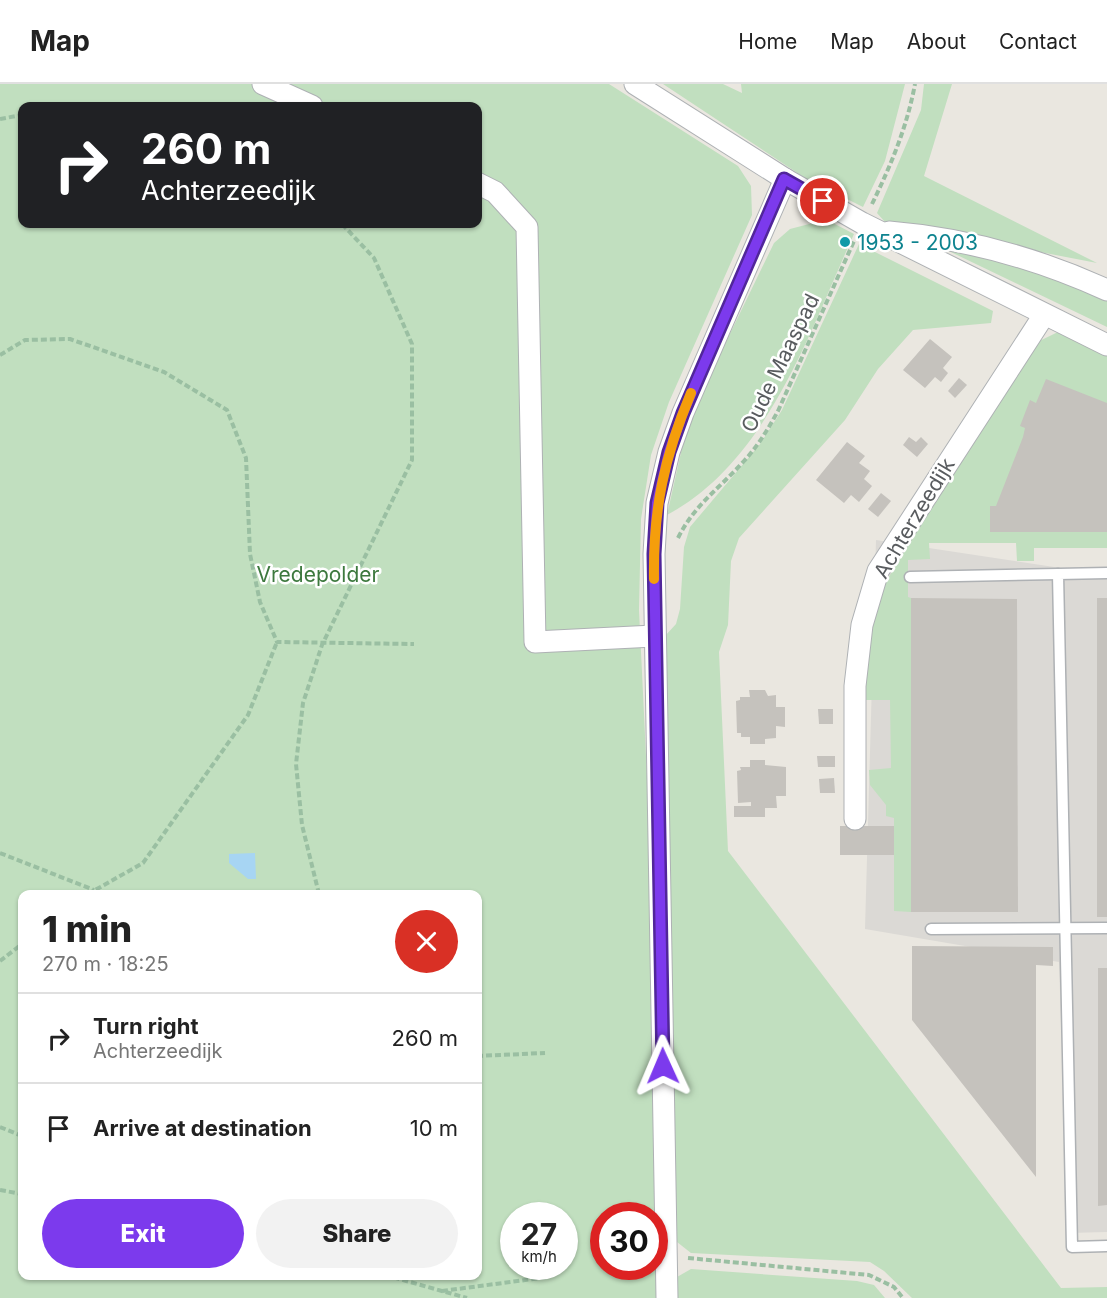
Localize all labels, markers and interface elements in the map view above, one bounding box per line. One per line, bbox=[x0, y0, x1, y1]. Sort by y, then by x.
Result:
text: Map bbox=[30, 24, 90, 58]
text: Home bbox=[738, 29, 797, 54]
text: Map bbox=[830, 29, 874, 54]
text: About bbox=[907, 29, 966, 54]
text: Contact bbox=[999, 29, 1077, 54]
text: 260 m bbox=[141, 123, 271, 174]
icon: right bbox=[42, 126, 120, 204]
text: Achterzeedijk bbox=[141, 174, 316, 207]
pin bbox=[797, 175, 848, 226]
icon: arrive bbox=[806, 184, 839, 217]
place label: 1953 - 2003 bbox=[857, 230, 978, 255]
marker: 1953 - 2003 bbox=[838, 235, 852, 249]
street label: Oude Maaspad bbox=[736, 290, 824, 436]
street label: Achterzeedijk bbox=[868, 453, 960, 583]
park label: Vredepolder bbox=[257, 562, 380, 587]
text: 1 min bbox=[42, 907, 132, 951]
button: close bbox=[395, 910, 458, 973]
text: 270 m · 18:25 bbox=[42, 952, 169, 976]
text: Turn right bbox=[93, 1013, 199, 1039]
icon: right bbox=[42, 1022, 75, 1055]
text: 260 m bbox=[392, 1025, 458, 1051]
position arrow bbox=[631, 1034, 695, 1098]
text: Achterzeedijk bbox=[93, 1039, 223, 1063]
icon: arrive bbox=[42, 1112, 75, 1145]
text: Arrive at destination bbox=[93, 1115, 312, 1141]
text: 10 m bbox=[410, 1115, 458, 1141]
button: Exit bbox=[42, 1199, 244, 1268]
button: Share bbox=[256, 1199, 458, 1268]
speed limit sign: 30 bbox=[590, 1202, 668, 1280]
text: 27 bbox=[521, 1216, 557, 1252]
text: km/h bbox=[521, 1247, 557, 1266]

